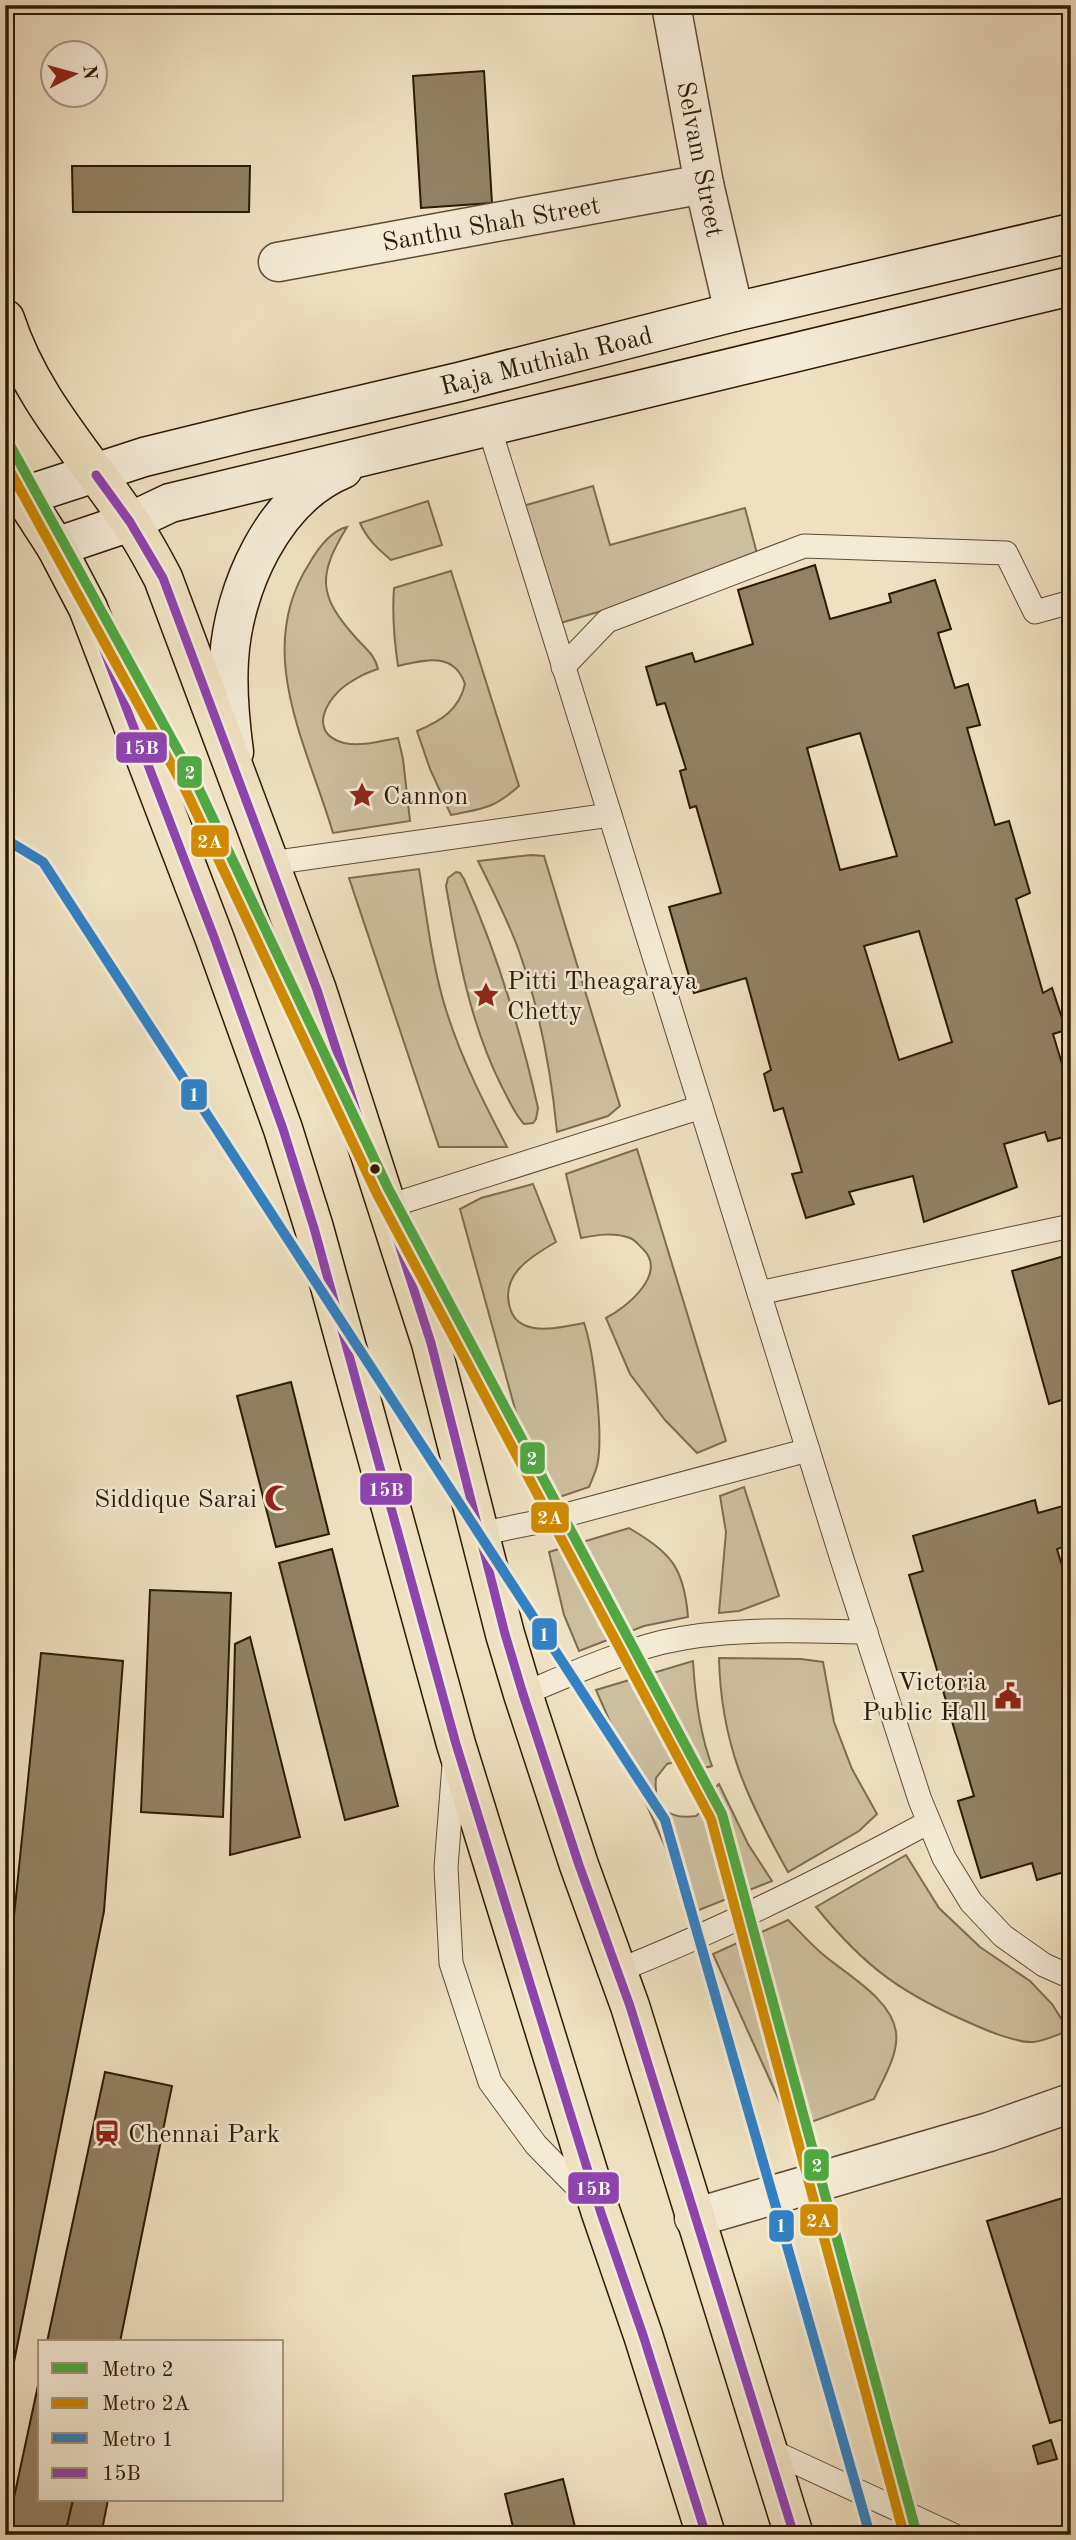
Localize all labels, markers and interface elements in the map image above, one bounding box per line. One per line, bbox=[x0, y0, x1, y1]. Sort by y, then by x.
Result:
north arrow bbox=[38, 38, 108, 108]
text: N bbox=[78, 64, 99, 81]
street label: Selvam Street bbox=[671, 79, 727, 239]
street label: Santhu Shah Street bbox=[380, 193, 602, 257]
street label: Raja Muthiah Road bbox=[438, 323, 655, 401]
line badge: 15B bbox=[115, 731, 168, 764]
text: 15B bbox=[123, 740, 159, 759]
line badge: 2 bbox=[176, 755, 203, 789]
text: 2 bbox=[184, 765, 196, 784]
place icon: Cannon bbox=[347, 780, 377, 810]
place label: Cannon bbox=[383, 784, 468, 810]
line badge: 2A bbox=[190, 824, 230, 858]
text: 2A bbox=[197, 834, 223, 853]
place label: Pitti Theagaraya Chetty bbox=[507, 969, 698, 1025]
place icon: Pitti Theagaraya Chetty bbox=[471, 980, 501, 1010]
line badge: 1 bbox=[180, 1078, 208, 1111]
text: 1 bbox=[188, 1087, 200, 1106]
unlabelled marker bbox=[368, 1162, 382, 1176]
line badge: 2 bbox=[519, 1441, 546, 1475]
text: 2 bbox=[526, 1451, 538, 1470]
line badge: 15B bbox=[359, 1472, 413, 1506]
text: 15B bbox=[368, 1482, 404, 1501]
mosque icon: Siddique Sarai bbox=[263, 1483, 293, 1513]
place label: Siddique Sarai bbox=[94, 1487, 257, 1513]
line badge: 2A bbox=[530, 1501, 570, 1534]
text: 2A bbox=[537, 1510, 563, 1529]
line badge: 1 bbox=[531, 1617, 558, 1651]
text: 1 bbox=[538, 1627, 550, 1646]
place label: Victoria Public Hall bbox=[862, 1670, 987, 1726]
public building icon: Victoria Public Hall bbox=[993, 1681, 1023, 1711]
station icon: Chennai Park bbox=[92, 2118, 122, 2148]
place label: Chennai Park bbox=[128, 2122, 280, 2148]
line badge: 2 bbox=[803, 2148, 830, 2182]
text: 2 bbox=[811, 2158, 823, 2177]
line badge: 15B bbox=[567, 2171, 620, 2205]
text: 15B bbox=[575, 2181, 611, 2200]
line badge: 2A bbox=[799, 2203, 839, 2237]
line badge: 1 bbox=[768, 2209, 795, 2243]
text: 2A bbox=[806, 2213, 832, 2232]
text: 1 bbox=[775, 2218, 787, 2237]
legend bbox=[38, 2340, 284, 2502]
text: Metro 2 bbox=[102, 2360, 174, 2381]
text: Metro 2A bbox=[102, 2394, 190, 2415]
text: Metro 1 bbox=[102, 2430, 174, 2451]
text: 15B bbox=[102, 2464, 141, 2485]

